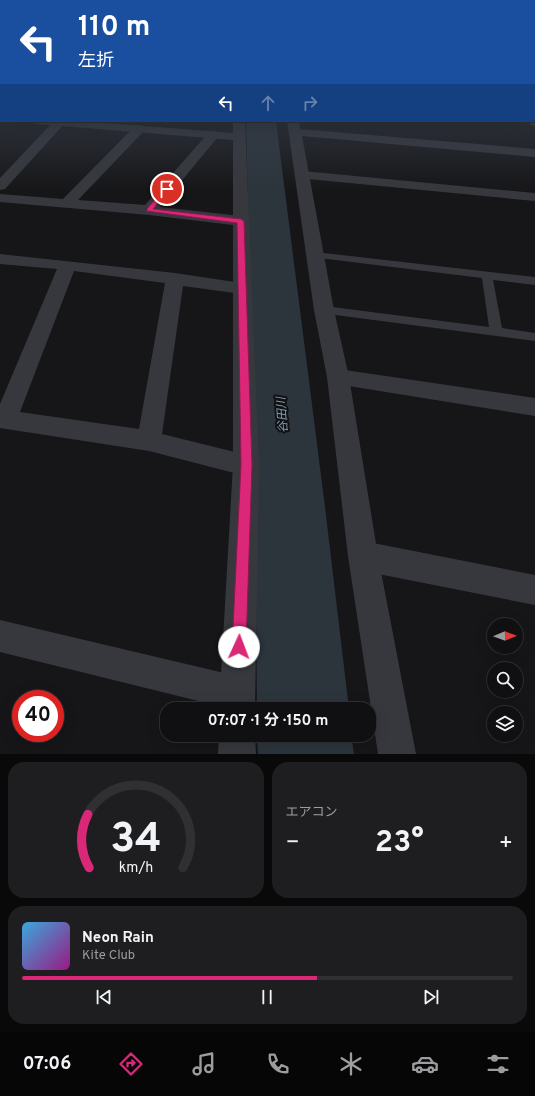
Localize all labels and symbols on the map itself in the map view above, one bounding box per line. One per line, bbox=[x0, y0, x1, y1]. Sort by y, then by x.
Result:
pin bbox=[150, 172, 184, 206]
water label: 谷田川 bbox=[274, 394, 292, 433]
north arrow bbox=[487, 618, 523, 654]
position arrow bbox=[218, 626, 260, 668]
speed limit sign: 40 bbox=[12, 690, 64, 742]

